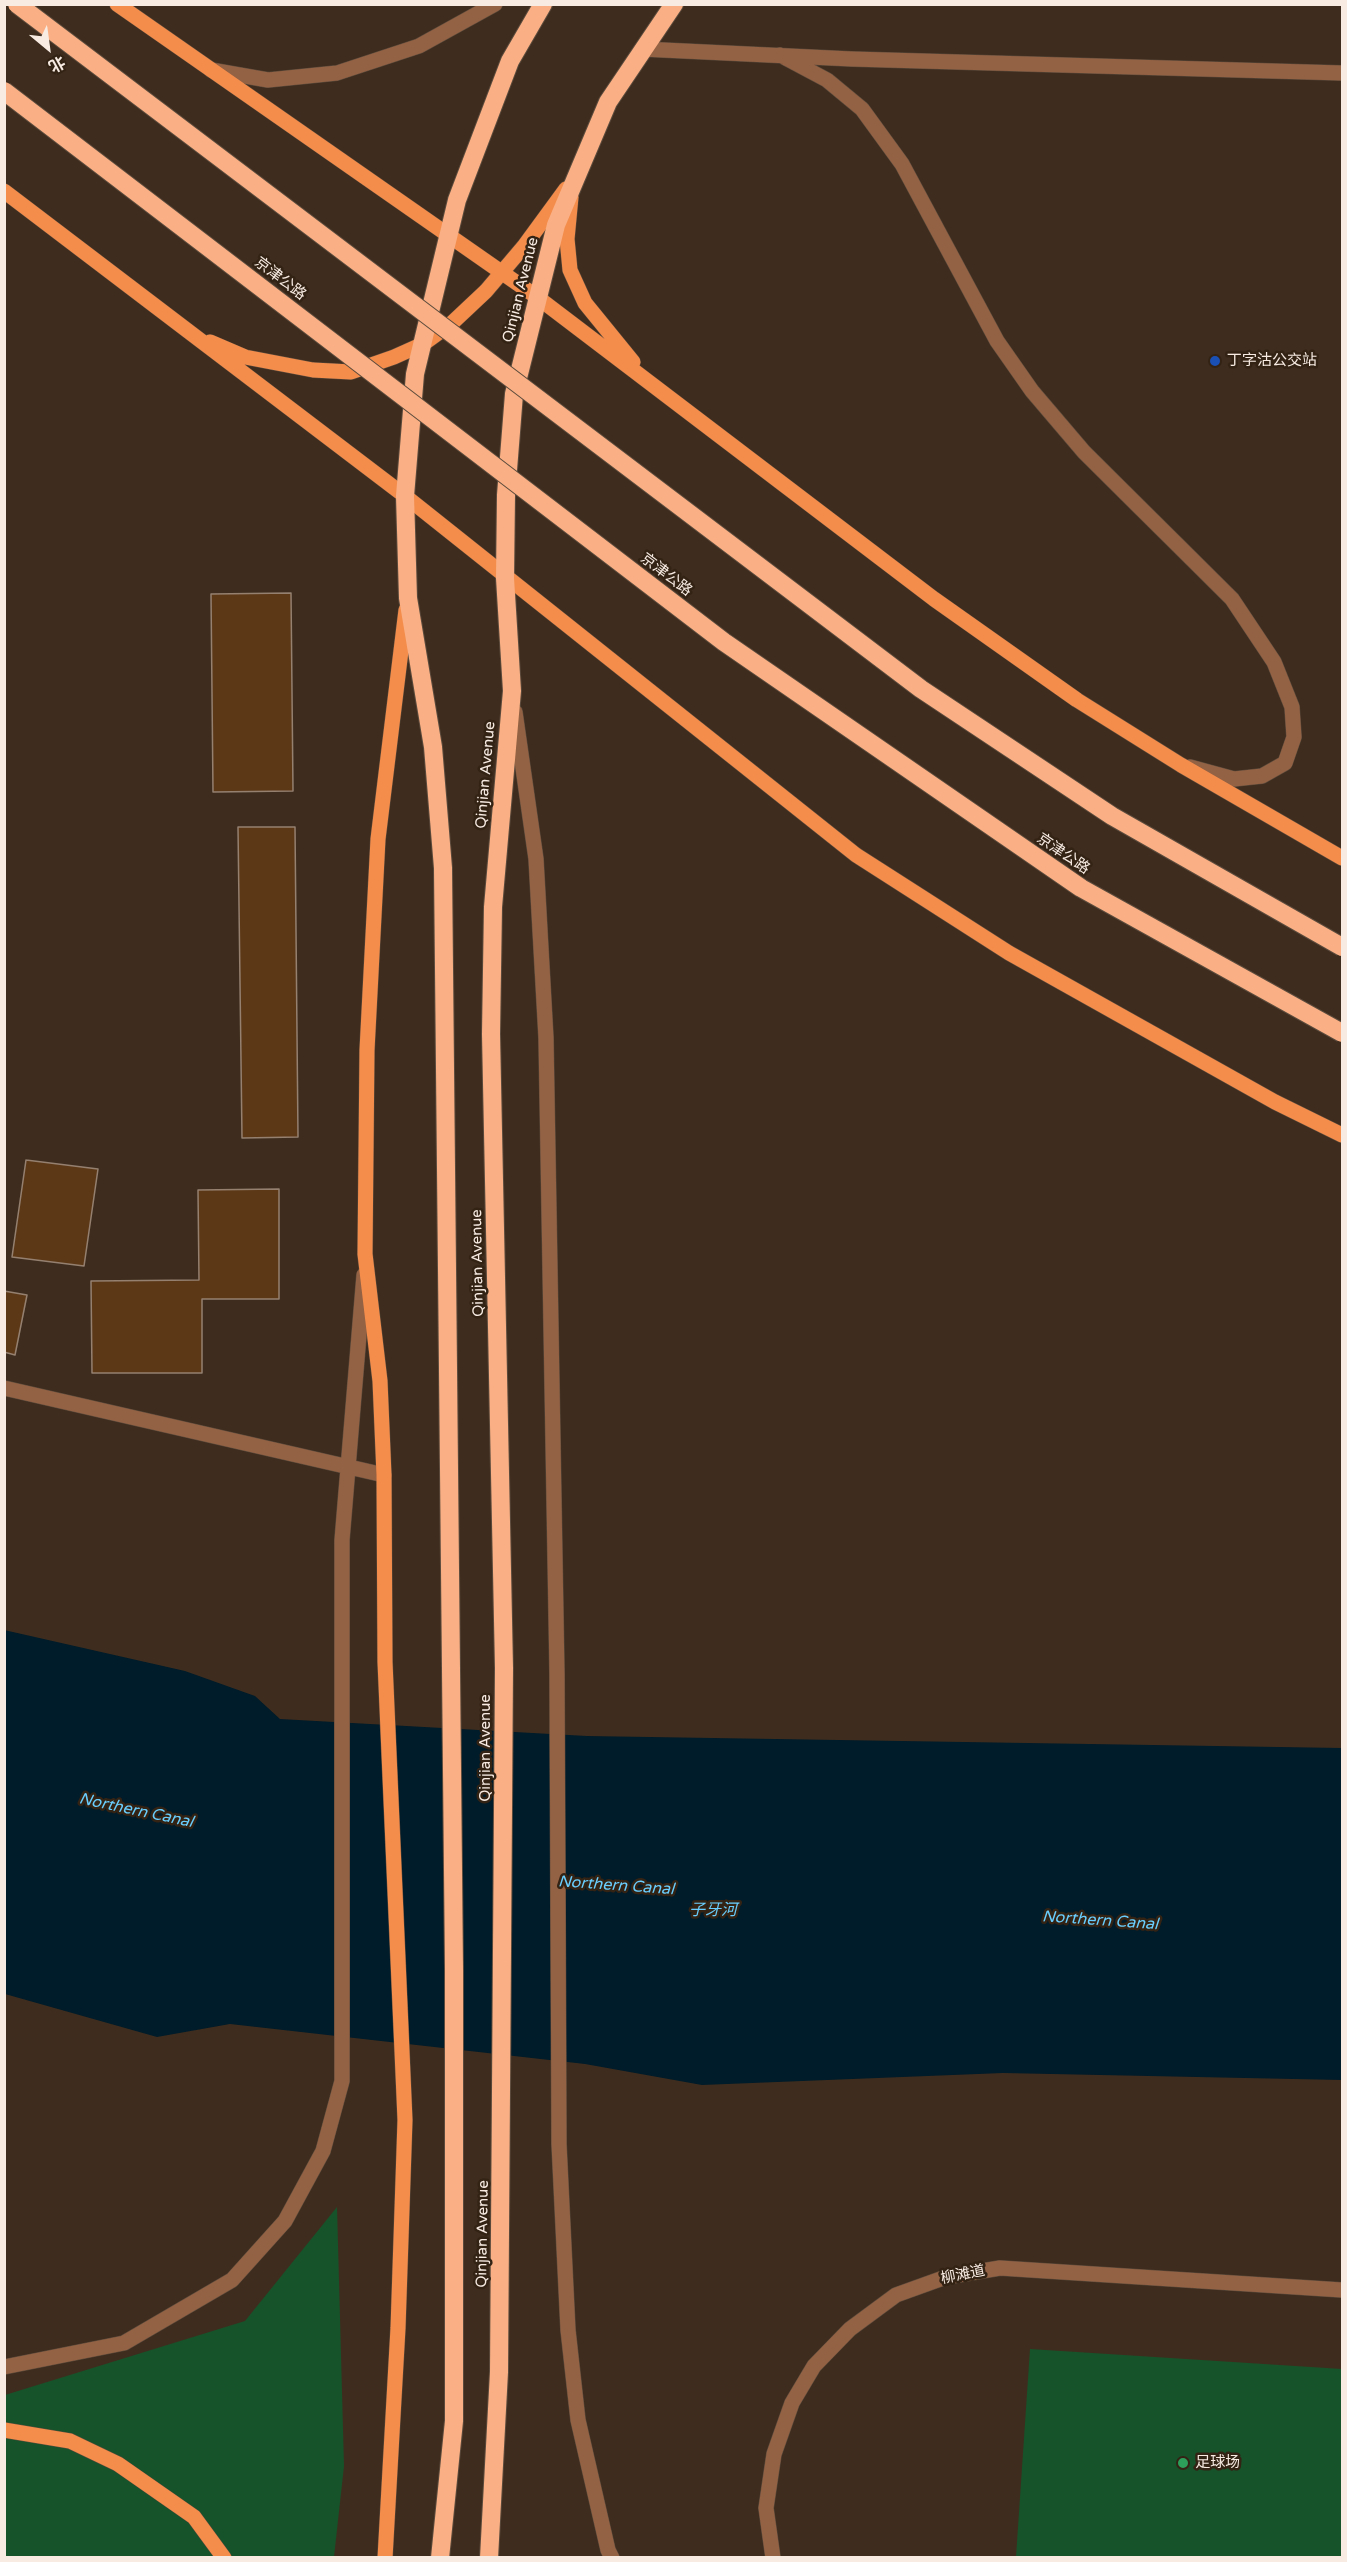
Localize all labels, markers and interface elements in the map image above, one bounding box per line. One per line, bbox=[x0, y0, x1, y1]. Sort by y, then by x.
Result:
north arrow bbox=[18, 18, 78, 78]
text: 北 bbox=[45, 51, 69, 76]
street label: Qinjian Avenue bbox=[499, 236, 543, 344]
street label: 京津公路 bbox=[251, 254, 309, 304]
place label: 丁字沽公交站 bbox=[1227, 352, 1317, 370]
marker: 丁字沽公交站 bbox=[1208, 354, 1222, 368]
street label: 京津公路 bbox=[637, 550, 695, 600]
street label: Qinjian Avenue bbox=[472, 721, 500, 829]
street label: 京津公路 bbox=[1033, 830, 1093, 878]
street label: Qinjian Avenue bbox=[468, 1209, 488, 1317]
street label: Qinjian Avenue bbox=[477, 1694, 495, 1802]
water label: Northern Canal bbox=[77, 1790, 195, 1832]
water label: Northern Canal bbox=[557, 1872, 675, 1900]
water label: 子牙河 bbox=[689, 1901, 737, 1921]
water label: Northern Canal bbox=[1041, 1907, 1159, 1935]
street label: Qinjian Avenue bbox=[473, 2180, 493, 2288]
street label: 柳滩道 bbox=[939, 2262, 987, 2288]
place label: 足球场 bbox=[1195, 2454, 1240, 2472]
marker: 足球场 bbox=[1176, 2456, 1190, 2470]

